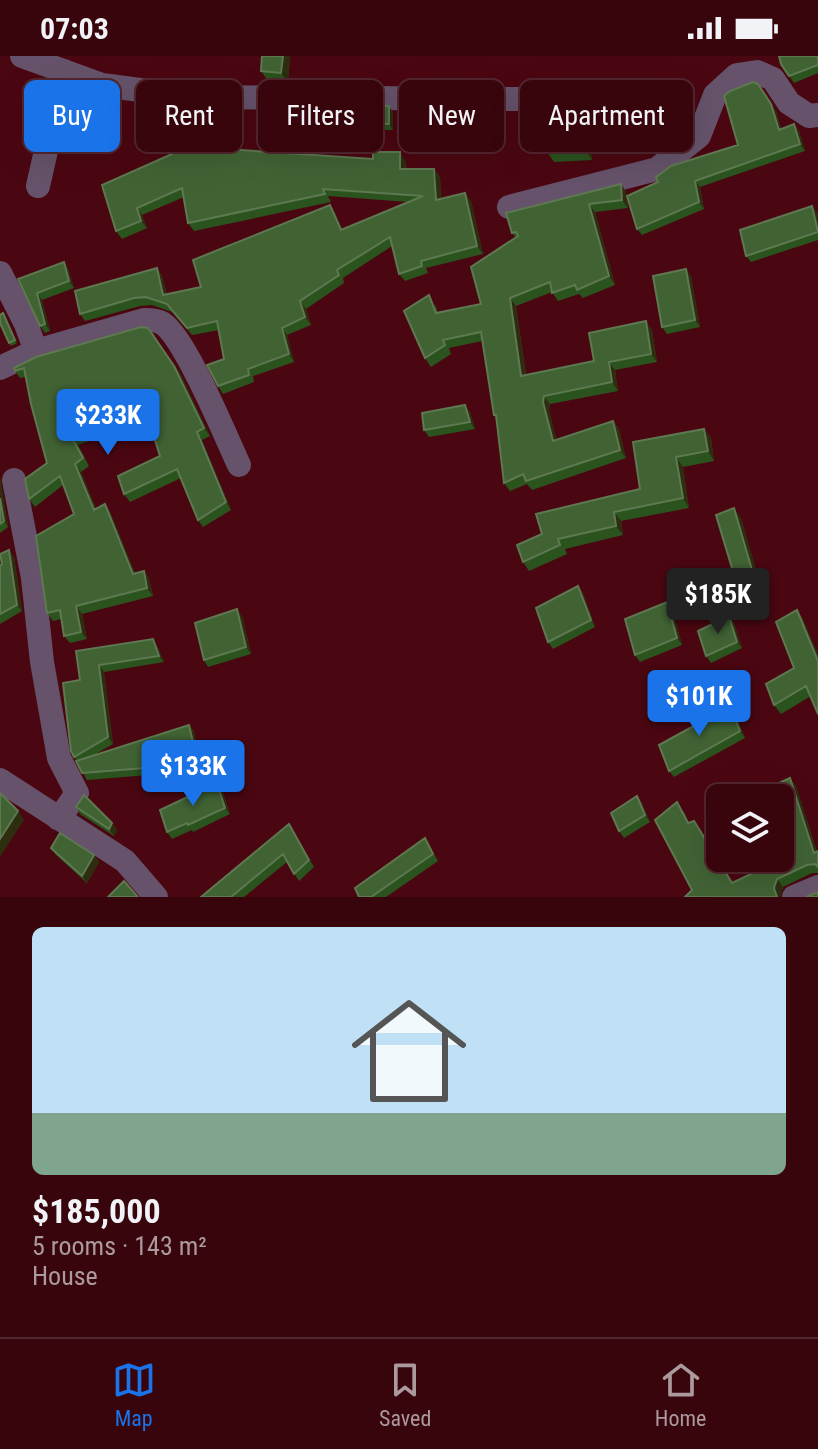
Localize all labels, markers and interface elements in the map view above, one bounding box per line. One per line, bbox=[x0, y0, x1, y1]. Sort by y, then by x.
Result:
text: 07:03 bbox=[40, 11, 109, 46]
chip: Buy bbox=[24, 80, 120, 152]
chip: Rent bbox=[136, 80, 242, 152]
chip: Filters bbox=[258, 80, 383, 152]
chip: New bbox=[399, 80, 504, 152]
chip: Apartment bbox=[520, 80, 693, 152]
pin: $233K bbox=[52, 389, 164, 457]
text: $233K bbox=[75, 400, 141, 430]
pin: $185K bbox=[662, 568, 774, 636]
text: $185K bbox=[685, 579, 751, 609]
pin: $101K bbox=[643, 670, 755, 738]
text: $101K bbox=[666, 681, 732, 711]
pin: $133K bbox=[137, 740, 249, 808]
text: $133K bbox=[160, 751, 226, 781]
map controls bbox=[706, 784, 794, 872]
button: layers bbox=[706, 784, 794, 872]
icon: home bbox=[337, 979, 481, 1123]
text: $185,000 bbox=[32, 1191, 161, 1231]
text: 5 rooms · 143 m² bbox=[32, 1231, 207, 1261]
text: House bbox=[32, 1261, 98, 1291]
tab: Map bbox=[112, 1358, 156, 1431]
tab: Saved bbox=[379, 1358, 431, 1431]
tab: Home bbox=[655, 1358, 706, 1431]

